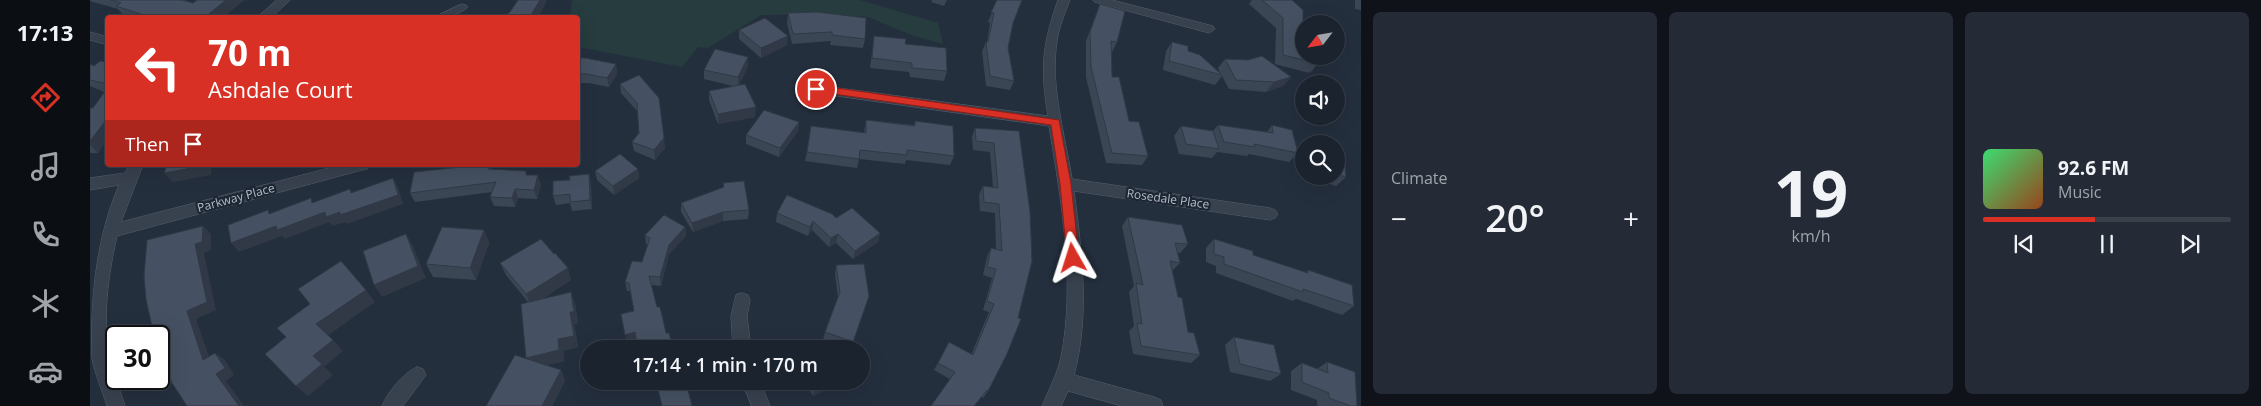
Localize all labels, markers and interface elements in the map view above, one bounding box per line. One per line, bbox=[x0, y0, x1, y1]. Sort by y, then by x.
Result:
north arrow bbox=[1295, 15, 1345, 65]
map controls bbox=[1295, 15, 1345, 185]
text: 17:13 bbox=[17, 17, 73, 47]
text: 70 m bbox=[208, 29, 291, 76]
icon: left bbox=[125, 35, 190, 100]
pin bbox=[795, 68, 837, 110]
text: Ashdale Court bbox=[208, 74, 353, 104]
icon: arrive bbox=[802, 75, 830, 103]
button: sound bbox=[1295, 75, 1345, 125]
icon: directions bbox=[28, 80, 63, 115]
icon: arrive bbox=[179, 130, 207, 158]
text: Then bbox=[125, 131, 169, 157]
button: search bbox=[1295, 135, 1345, 185]
text: 19 bbox=[1774, 148, 1848, 236]
icon: music bbox=[28, 149, 63, 184]
text: 92.6 FM bbox=[2058, 155, 2129, 181]
text: Climate bbox=[1391, 167, 1448, 189]
street label: Parkway Place bbox=[195, 179, 277, 216]
text: Music bbox=[2058, 181, 2102, 203]
street label: Rosedale Place bbox=[1126, 184, 1211, 213]
text: 20° bbox=[1485, 191, 1545, 243]
text: − bbox=[1391, 199, 1407, 237]
text: + bbox=[1623, 199, 1639, 237]
icon: phone bbox=[28, 217, 63, 252]
text: km/h bbox=[1792, 225, 1830, 247]
icon: previous bbox=[2010, 230, 2038, 258]
icon: pause bbox=[2093, 230, 2121, 258]
icon: next bbox=[2176, 230, 2204, 258]
position arrow bbox=[1046, 231, 1098, 283]
icon: climate bbox=[28, 286, 63, 321]
speed limit sign: 30 bbox=[105, 325, 170, 390]
text: 17:14 · 1 min · 170 m bbox=[632, 352, 818, 378]
icon: car bbox=[28, 354, 63, 389]

